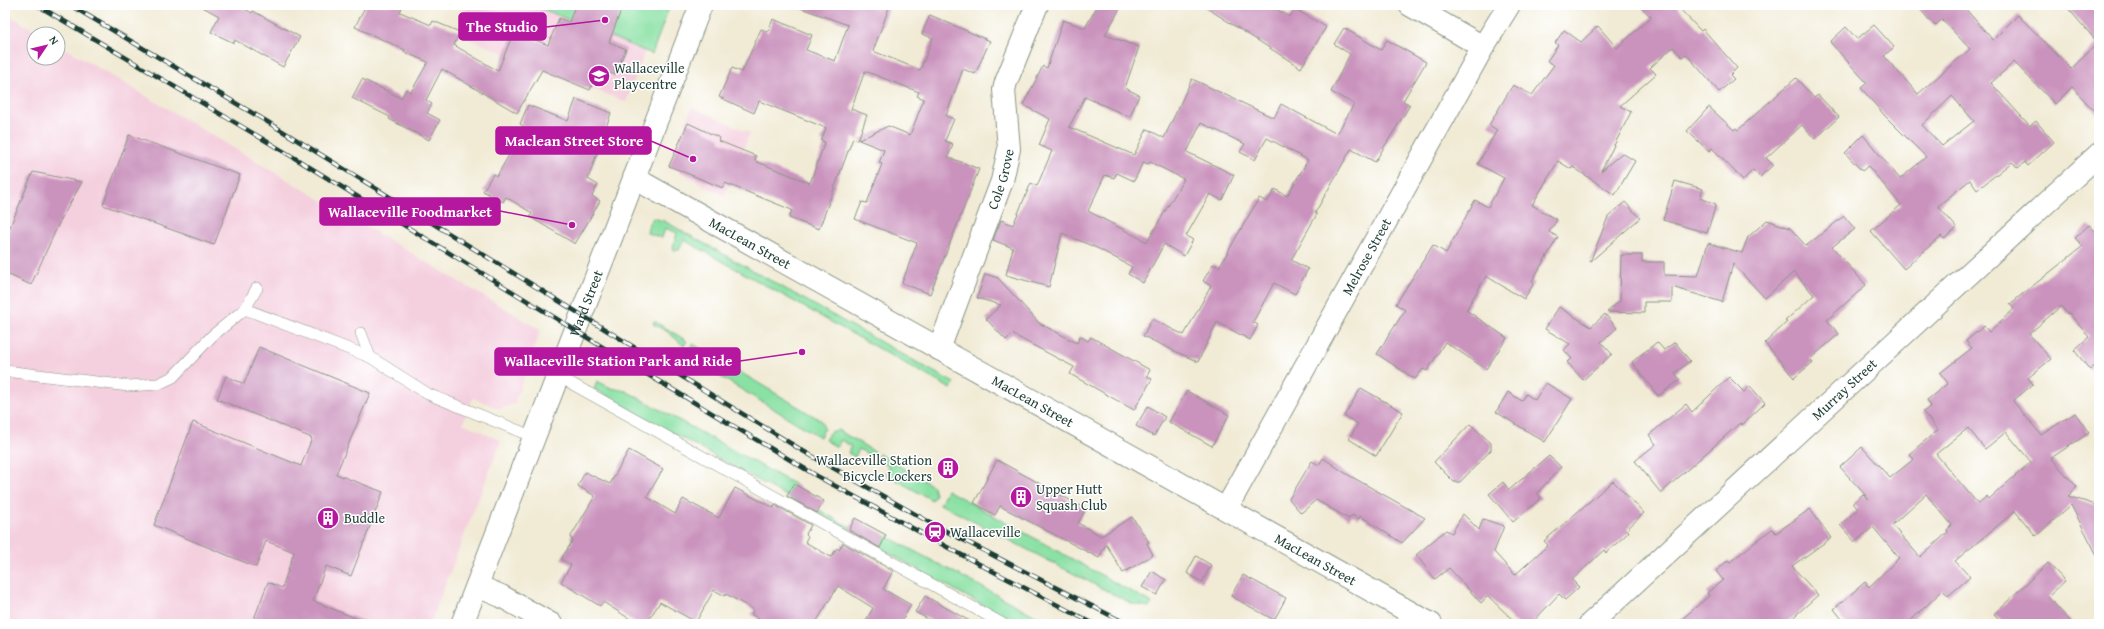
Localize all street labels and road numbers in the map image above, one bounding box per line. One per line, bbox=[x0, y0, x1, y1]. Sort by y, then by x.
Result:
street label: Cole Grove bbox=[982, 146, 1019, 212]
street label: MacLean Street bbox=[706, 212, 795, 274]
street label: Melrose Street bbox=[1337, 214, 1396, 299]
street label: Ward Street bbox=[564, 267, 608, 339]
street label: Murray Street bbox=[1807, 354, 1881, 425]
street label: MacLean Street bbox=[988, 370, 1077, 432]
street label: MacLean Street bbox=[1271, 528, 1360, 590]

